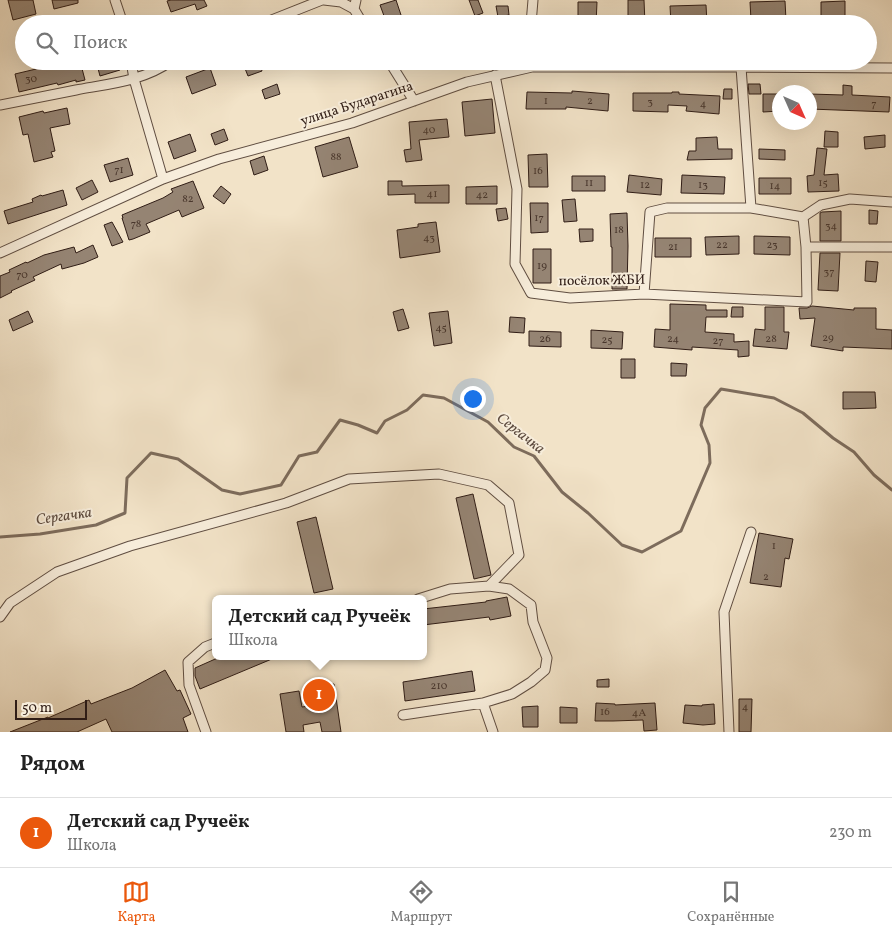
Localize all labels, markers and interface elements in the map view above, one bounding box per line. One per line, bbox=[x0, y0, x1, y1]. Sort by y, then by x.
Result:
search box bbox=[15, 15, 877, 70]
icon: search bbox=[33, 29, 61, 57]
text: Поиск bbox=[73, 30, 127, 56]
house number: 30 bbox=[25, 72, 37, 87]
street label: улица Бударагина bbox=[298, 77, 416, 131]
north arrow bbox=[772, 85, 817, 130]
house number: 1 bbox=[544, 94, 548, 109]
house number: 2 bbox=[587, 94, 593, 109]
house number: 3 bbox=[647, 95, 653, 110]
house number: 4 bbox=[700, 97, 707, 112]
house number: 7 bbox=[871, 97, 877, 112]
house number: 40 bbox=[423, 123, 436, 138]
house number: 88 bbox=[330, 150, 342, 165]
house number: 71 bbox=[114, 163, 124, 178]
house number: 16 bbox=[533, 164, 543, 179]
house number: 11 bbox=[585, 176, 593, 191]
house number: 15 bbox=[818, 176, 828, 191]
house number: 12 bbox=[640, 178, 650, 193]
house number: 13 bbox=[698, 178, 708, 193]
house number: 14 bbox=[770, 179, 781, 194]
house number: 41 bbox=[427, 187, 437, 202]
house number: 42 bbox=[476, 188, 488, 203]
house number: 82 bbox=[182, 192, 194, 207]
house number: 17 bbox=[534, 211, 544, 226]
house number: 78 bbox=[131, 217, 142, 232]
house number: 34 bbox=[825, 219, 838, 234]
house number: 18 bbox=[614, 223, 624, 238]
house number: 43 bbox=[423, 231, 435, 246]
house number: 22 bbox=[716, 238, 728, 253]
house number: 23 bbox=[766, 238, 778, 253]
house number: 21 bbox=[668, 240, 678, 255]
house number: 19 bbox=[537, 259, 547, 274]
house number: 37 bbox=[824, 265, 834, 280]
house number: 70 bbox=[16, 268, 28, 283]
street label: посёлок ЖБИ bbox=[559, 271, 645, 291]
house number: 45 bbox=[435, 321, 447, 336]
house number: 29 bbox=[822, 331, 834, 346]
house number: 26 bbox=[539, 332, 551, 347]
house number: 24 bbox=[667, 332, 679, 347]
house number: 28 bbox=[765, 332, 777, 347]
house number: 25 bbox=[601, 333, 613, 348]
house number: 27 bbox=[713, 334, 723, 349]
your location bbox=[460, 386, 486, 412]
water label: Сергачка bbox=[491, 408, 549, 460]
water label: Сергачка bbox=[35, 503, 93, 531]
house number: 1 bbox=[772, 539, 776, 554]
house number: 2 bbox=[763, 570, 769, 585]
popup bbox=[212, 595, 427, 660]
text: Детский сад Ручеёк bbox=[228, 604, 411, 630]
text: Школа bbox=[228, 630, 278, 652]
pin: 1 bbox=[303, 676, 335, 714]
house number: 210 bbox=[431, 679, 448, 694]
scale bar bbox=[15, 697, 88, 720]
text: 50 m bbox=[22, 699, 52, 718]
house number: 4 bbox=[742, 700, 749, 715]
house number: 16 bbox=[600, 705, 610, 720]
house number: 4А bbox=[632, 706, 646, 721]
text: Рядом bbox=[20, 750, 85, 779]
text: Детский сад Ручеёк bbox=[67, 809, 249, 835]
text: 1 bbox=[33, 822, 39, 844]
text: 230 m bbox=[829, 822, 872, 844]
text: Школа bbox=[67, 835, 117, 857]
tab: Карта bbox=[117, 878, 155, 927]
tab: Маршрут bbox=[390, 878, 452, 927]
tab: Сохранённые bbox=[687, 878, 775, 927]

